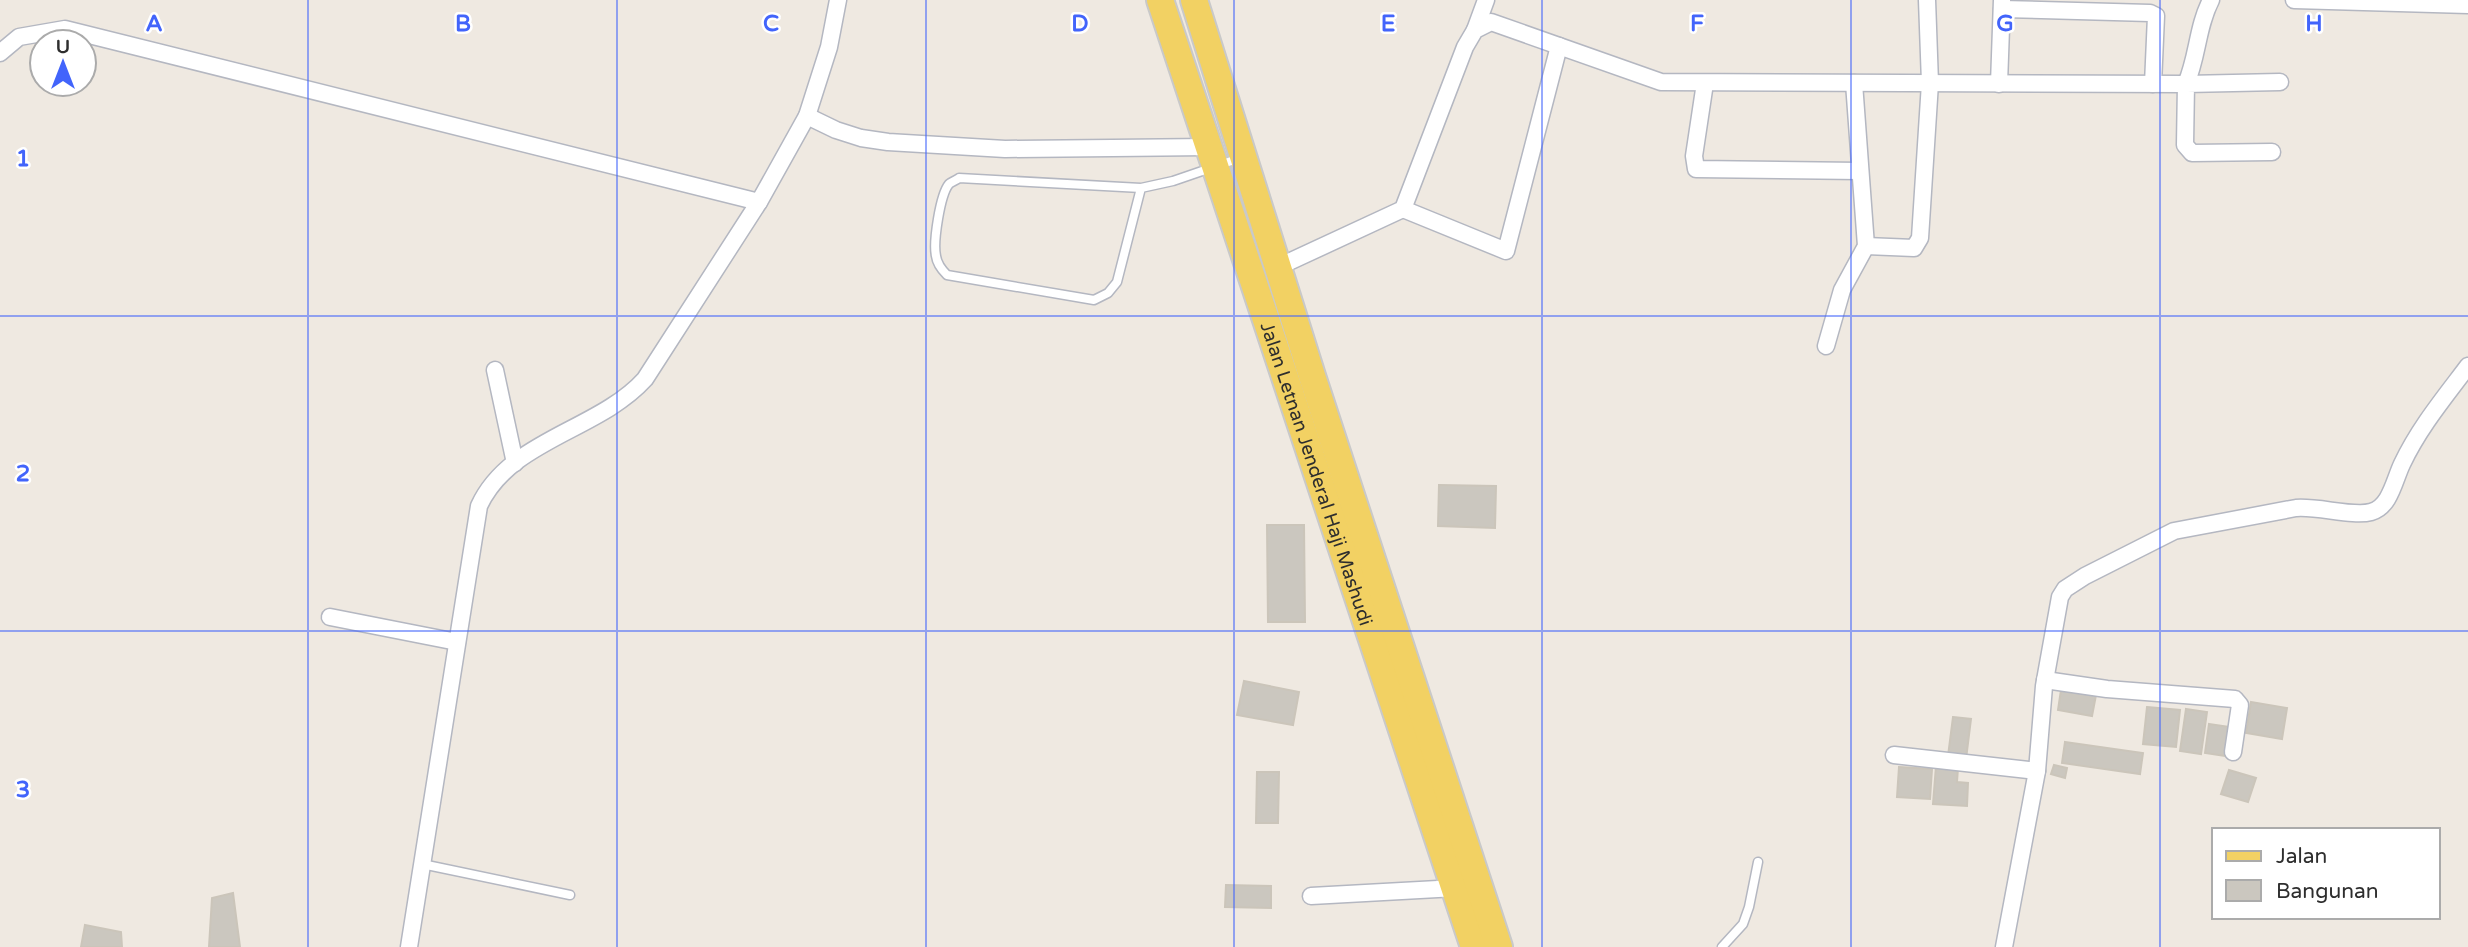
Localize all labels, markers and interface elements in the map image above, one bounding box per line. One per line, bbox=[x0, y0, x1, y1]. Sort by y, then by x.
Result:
text: A bbox=[145, 10, 163, 38]
text: B bbox=[455, 10, 471, 38]
text: C bbox=[763, 10, 779, 38]
text: D bbox=[1071, 10, 1089, 38]
text: E bbox=[1381, 10, 1395, 38]
text: F bbox=[1690, 10, 1704, 38]
text: G bbox=[1996, 10, 2014, 38]
text: H bbox=[2305, 10, 2323, 38]
north arrow bbox=[28, 28, 98, 98]
text: U bbox=[56, 36, 70, 58]
text: 1 bbox=[16, 145, 30, 173]
street label: Jalan Letnan Jenderal Haji Mashudi bbox=[1256, 319, 1377, 629]
text: 2 bbox=[16, 460, 30, 488]
text: 3 bbox=[16, 776, 30, 804]
legend bbox=[2212, 828, 2440, 919]
text: Jalan bbox=[2276, 844, 2327, 869]
text: Bangunan bbox=[2276, 879, 2379, 904]

